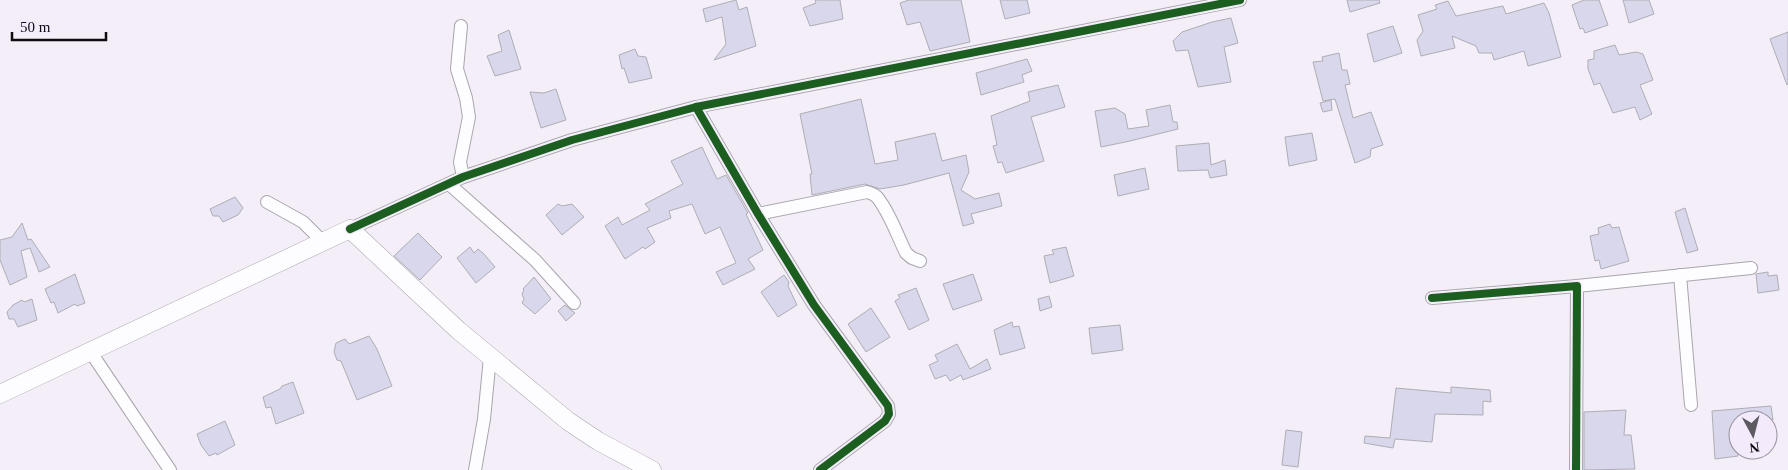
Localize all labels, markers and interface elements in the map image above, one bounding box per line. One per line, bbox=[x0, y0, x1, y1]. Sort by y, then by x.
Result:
scale bar bbox=[12, 10, 106, 42]
text: 50 m bbox=[20, 19, 51, 35]
north arrow bbox=[1728, 410, 1778, 460]
text: N bbox=[1749, 439, 1760, 455]

